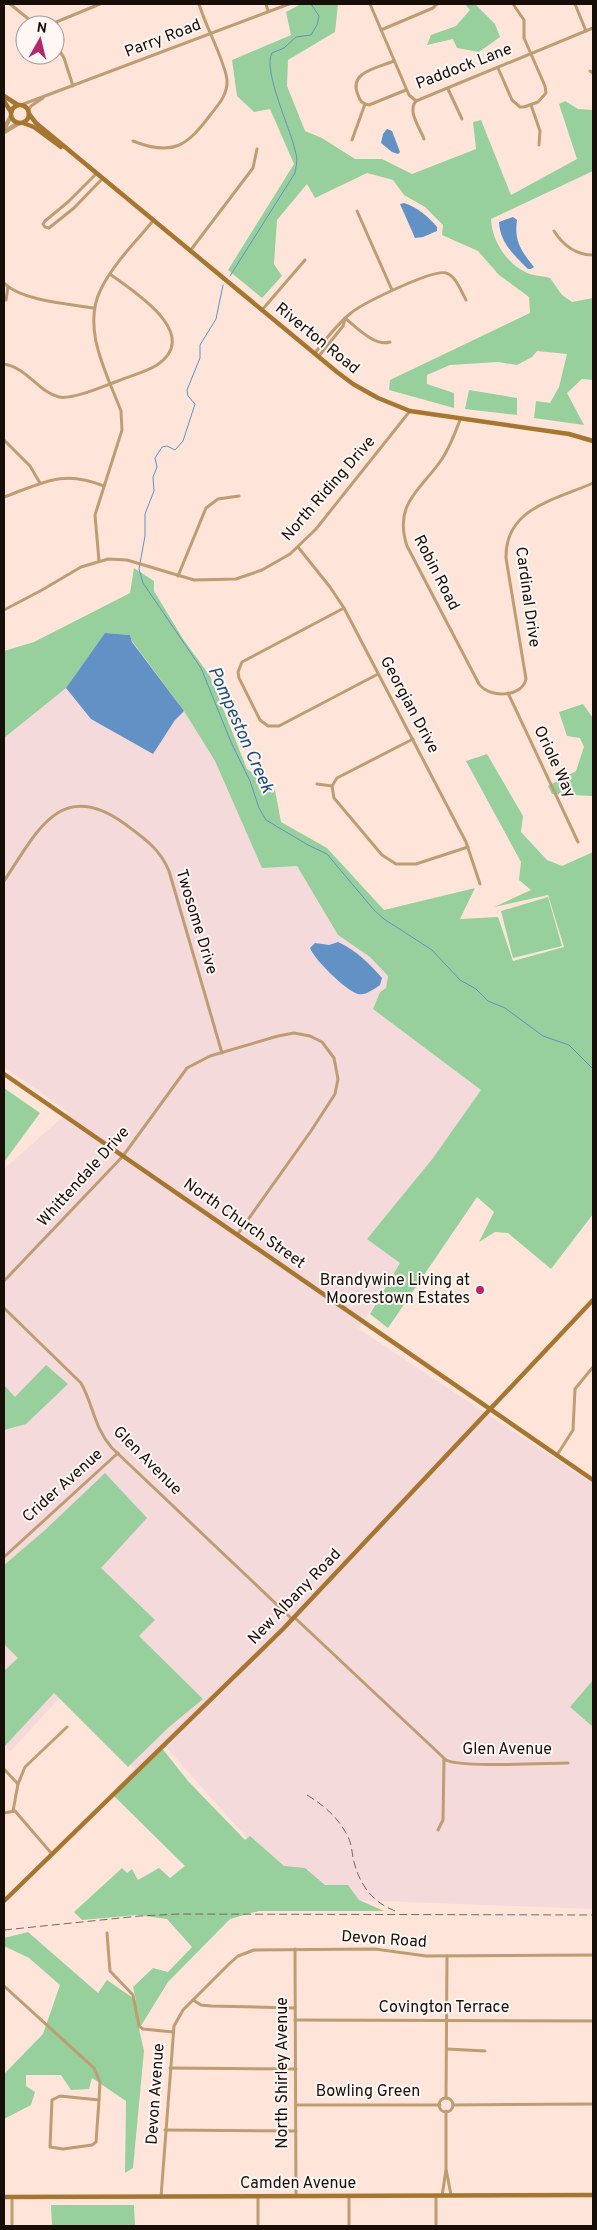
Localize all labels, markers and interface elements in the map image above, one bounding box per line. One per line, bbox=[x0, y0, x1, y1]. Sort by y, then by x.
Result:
north arrow bbox=[15, 15, 65, 65]
street label: Parry Road bbox=[122, 15, 204, 63]
text: N bbox=[35, 19, 48, 38]
street label: Paddock Lane bbox=[413, 40, 515, 94]
street label: Riverton Road bbox=[271, 299, 363, 379]
street label: North Riding Drive bbox=[278, 432, 380, 546]
street label: Robin Road bbox=[408, 532, 464, 614]
street label: Cardinal Drive bbox=[510, 545, 544, 649]
street label: Georgian Drive bbox=[375, 653, 443, 757]
water label: Pompeston Creek bbox=[202, 663, 279, 798]
street label: Oriole Way bbox=[529, 723, 579, 801]
street label: Twosome Drive bbox=[171, 867, 221, 977]
street label: Whittendale Drive bbox=[34, 1123, 134, 1231]
street label: North Church Street bbox=[179, 1174, 309, 1274]
place label: Brandywine Living at Moorestown Estates bbox=[320, 1271, 470, 1309]
marker: Brandywine Living at Moorestown Estates bbox=[474, 1284, 486, 1296]
street label: Glen Avenue bbox=[108, 1422, 186, 1500]
street label: Crider Avenue bbox=[19, 1445, 107, 1527]
street label: New Albany Road bbox=[244, 1545, 346, 1649]
street label: Glen Avenue bbox=[462, 1740, 552, 1760]
street label: Devon Road bbox=[341, 1927, 427, 1953]
street label: North Shirley Avenue bbox=[273, 1997, 293, 2149]
street label: Covington Terrace bbox=[379, 1998, 509, 2018]
street label: Devon Avenue bbox=[142, 2043, 170, 2145]
street label: Bowling Green bbox=[316, 2082, 420, 2102]
street label: Camden Avenue bbox=[240, 2174, 356, 2194]

